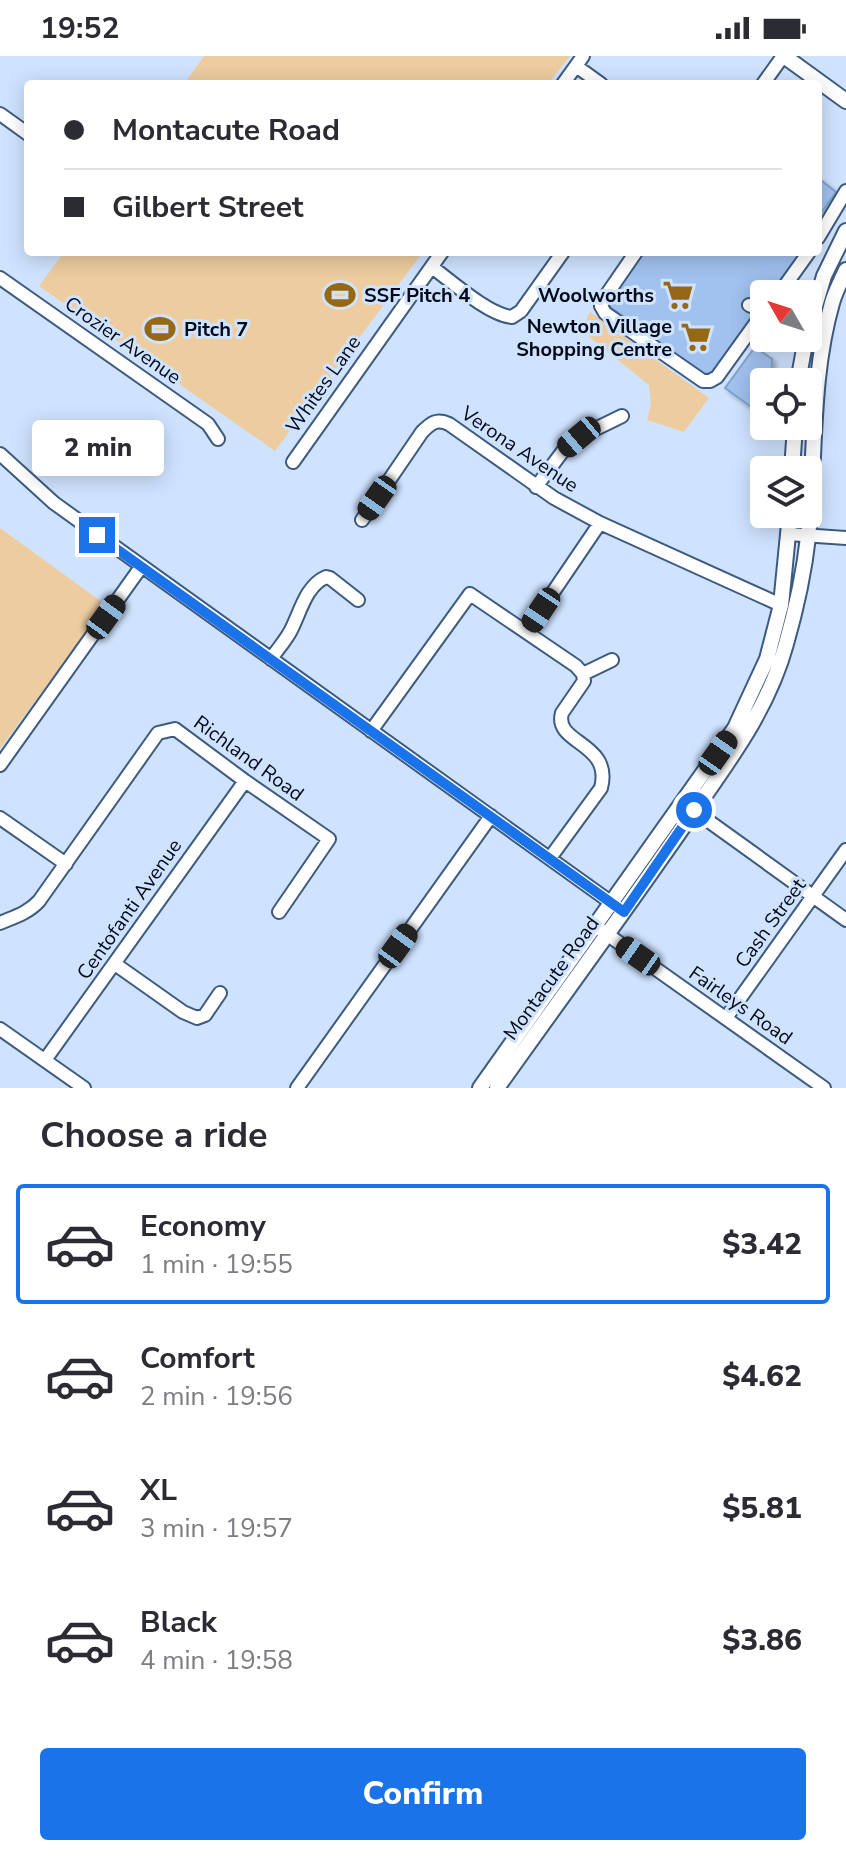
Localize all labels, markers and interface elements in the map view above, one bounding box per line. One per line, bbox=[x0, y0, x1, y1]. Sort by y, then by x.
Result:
text: 19:52 bbox=[40, 8, 119, 49]
text: Montacute Road bbox=[112, 110, 340, 151]
text: Gilbert Street bbox=[112, 187, 304, 228]
sports icon: SSF Pitch 4 bbox=[323, 278, 357, 312]
supermarket icon: Woolworths bbox=[661, 278, 695, 312]
north arrow bbox=[750, 280, 822, 352]
map controls bbox=[750, 280, 822, 528]
place label: SSF Pitch 4 bbox=[364, 282, 470, 309]
place label: Woolworths bbox=[538, 282, 654, 309]
street label: Crozier Avenue bbox=[59, 290, 186, 391]
sports icon: Pitch 7 bbox=[143, 312, 177, 346]
place label: Newton Village Shopping Centre bbox=[516, 313, 672, 363]
place label: Pitch 7 bbox=[184, 316, 248, 343]
supermarket icon: Newton Village Shopping Centre bbox=[679, 320, 713, 354]
street label: Whites Lane bbox=[280, 330, 367, 439]
button: locate bbox=[750, 368, 822, 440]
street label: Verona Avenue bbox=[455, 399, 584, 499]
car bbox=[553, 412, 605, 462]
callout: 2 min bbox=[31, 419, 163, 475]
text: 2 min bbox=[64, 430, 132, 465]
button: layers bbox=[750, 456, 822, 528]
car bbox=[353, 471, 401, 525]
route end bbox=[79, 517, 115, 553]
car bbox=[518, 583, 564, 637]
car bbox=[82, 591, 130, 643]
street label: Richland Road bbox=[188, 709, 309, 807]
car bbox=[694, 726, 742, 780]
route start bbox=[676, 792, 712, 828]
street label: Centofanti Avenue bbox=[71, 834, 188, 985]
street label: Cash Street bbox=[729, 872, 813, 973]
street label: Montacute Road bbox=[497, 911, 605, 1046]
car bbox=[374, 920, 422, 972]
car bbox=[611, 932, 665, 980]
street label: Fairleys Road bbox=[684, 960, 798, 1051]
text: Choose a ride bbox=[40, 1111, 268, 1160]
text: Economy bbox=[140, 1206, 266, 1247]
icon: car bbox=[44, 1208, 116, 1280]
text: $3.42 bbox=[722, 1224, 802, 1265]
text: 1 min · 19:55 bbox=[140, 1247, 293, 1282]
text: Comfort bbox=[140, 1338, 255, 1379]
icon: car bbox=[44, 1340, 116, 1412]
text: $4.62 bbox=[722, 1356, 802, 1397]
text: 2 min · 19:56 bbox=[140, 1379, 293, 1414]
text: XL bbox=[140, 1470, 177, 1511]
icon: car bbox=[44, 1472, 116, 1544]
text: $5.81 bbox=[722, 1488, 802, 1529]
text: 3 min · 19:57 bbox=[140, 1511, 293, 1546]
text: Black bbox=[140, 1602, 217, 1643]
icon: car bbox=[44, 1604, 116, 1676]
text: $3.86 bbox=[722, 1620, 802, 1661]
text: 4 min · 19:58 bbox=[140, 1643, 293, 1678]
button: Confirm bbox=[40, 1748, 806, 1840]

